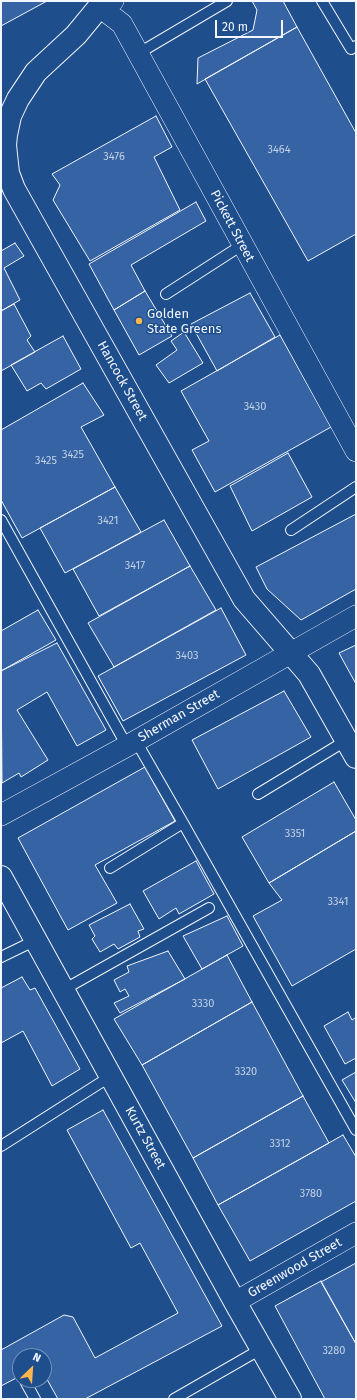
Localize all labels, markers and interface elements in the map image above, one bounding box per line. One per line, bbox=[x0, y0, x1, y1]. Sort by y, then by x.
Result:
scale bar bbox=[217, 12, 285, 38]
text: 20 m bbox=[222, 20, 248, 34]
house number: 3464 bbox=[267, 143, 291, 157]
house number: 3476 bbox=[103, 150, 125, 164]
street label: Pickett Street bbox=[207, 187, 257, 265]
place label: Golden State Greens bbox=[147, 306, 221, 337]
marker: Golden State Greens bbox=[134, 316, 144, 326]
street label: Hancock Street bbox=[94, 338, 150, 424]
house number: 3430 bbox=[244, 400, 266, 414]
house number: 3425 bbox=[62, 448, 84, 462]
house number: 3425 bbox=[35, 454, 57, 468]
house number: 3421 bbox=[98, 514, 118, 528]
house number: 3417 bbox=[125, 559, 145, 573]
house number: 3403 bbox=[176, 649, 198, 663]
street label: Sherman Street bbox=[136, 686, 222, 746]
house number: 3351 bbox=[285, 827, 305, 841]
house number: 3341 bbox=[328, 895, 348, 909]
house number: 3330 bbox=[192, 997, 214, 1011]
house number: 3320 bbox=[235, 1065, 257, 1079]
street label: Kurtz Street bbox=[121, 1104, 169, 1172]
house number: 3312 bbox=[270, 1137, 290, 1151]
house number: 3780 bbox=[300, 1187, 322, 1201]
street label: Greenwood Street bbox=[245, 1235, 345, 1301]
house number: 3280 bbox=[322, 1344, 346, 1358]
north arrow bbox=[12, 1348, 52, 1388]
text: N bbox=[31, 1350, 43, 1365]

